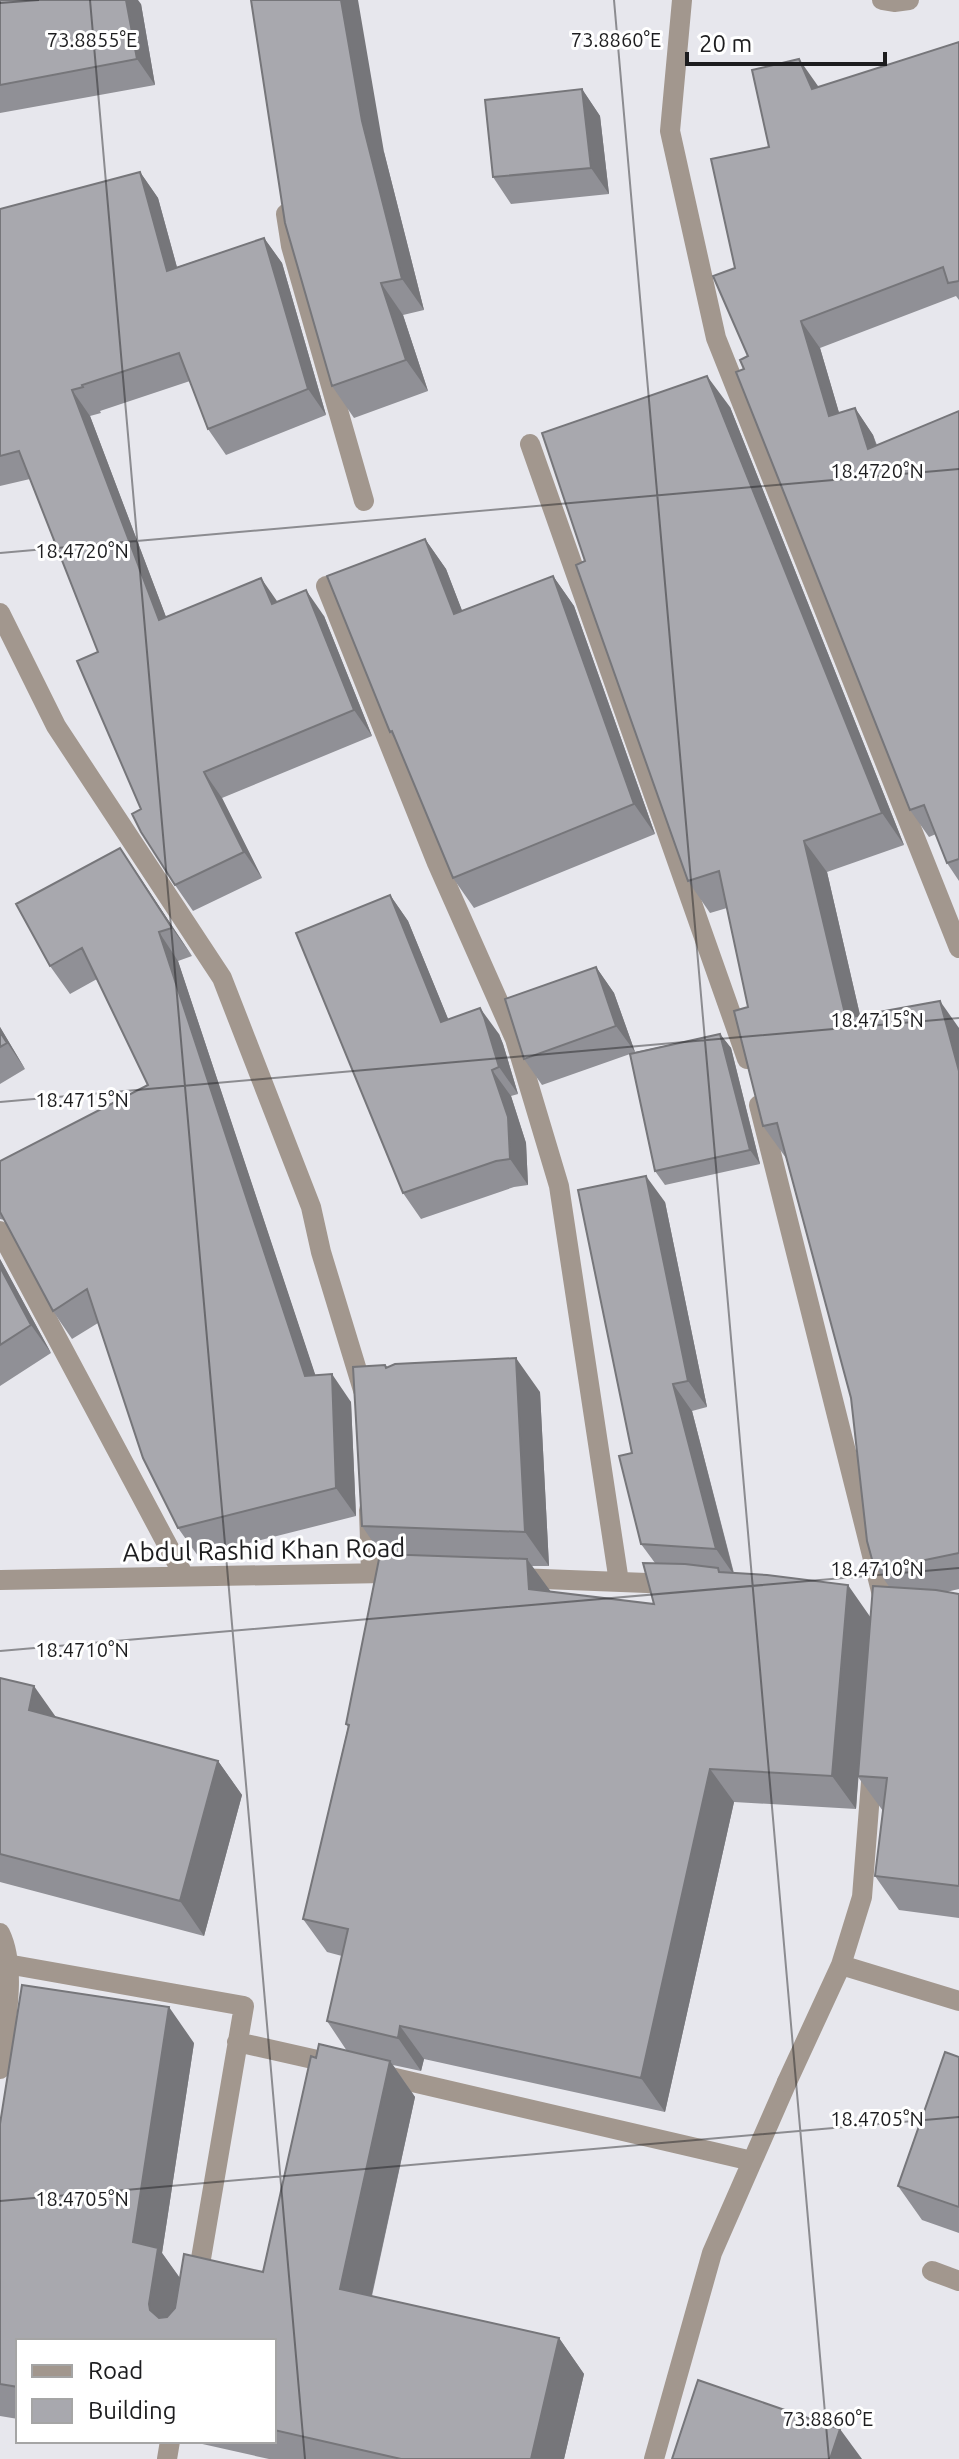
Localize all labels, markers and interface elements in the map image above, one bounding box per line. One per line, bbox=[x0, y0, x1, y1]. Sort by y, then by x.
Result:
scale bar bbox=[687, 16, 885, 66]
text: 73.8855°E bbox=[47, 28, 137, 51]
text: 73.8860°E bbox=[571, 28, 661, 51]
text: 20 m bbox=[699, 30, 752, 57]
text: 18.4720°N bbox=[830, 459, 924, 482]
text: 18.4720°N bbox=[35, 539, 129, 562]
text: 18.4715°N bbox=[830, 1008, 924, 1031]
text: 18.4715°N bbox=[35, 1088, 129, 1111]
street label: Abdul Rashid Khan Road bbox=[122, 1533, 406, 1566]
text: 18.4710°N bbox=[830, 1557, 924, 1580]
text: 18.4710°N bbox=[35, 1638, 129, 1661]
text: 18.4705°N bbox=[830, 2107, 924, 2130]
text: 18.4705°N bbox=[35, 2187, 129, 2210]
legend bbox=[16, 2339, 276, 2443]
text: Road bbox=[88, 2357, 143, 2384]
text: Building bbox=[88, 2397, 176, 2424]
text: 73.8860°E bbox=[783, 2407, 873, 2430]

